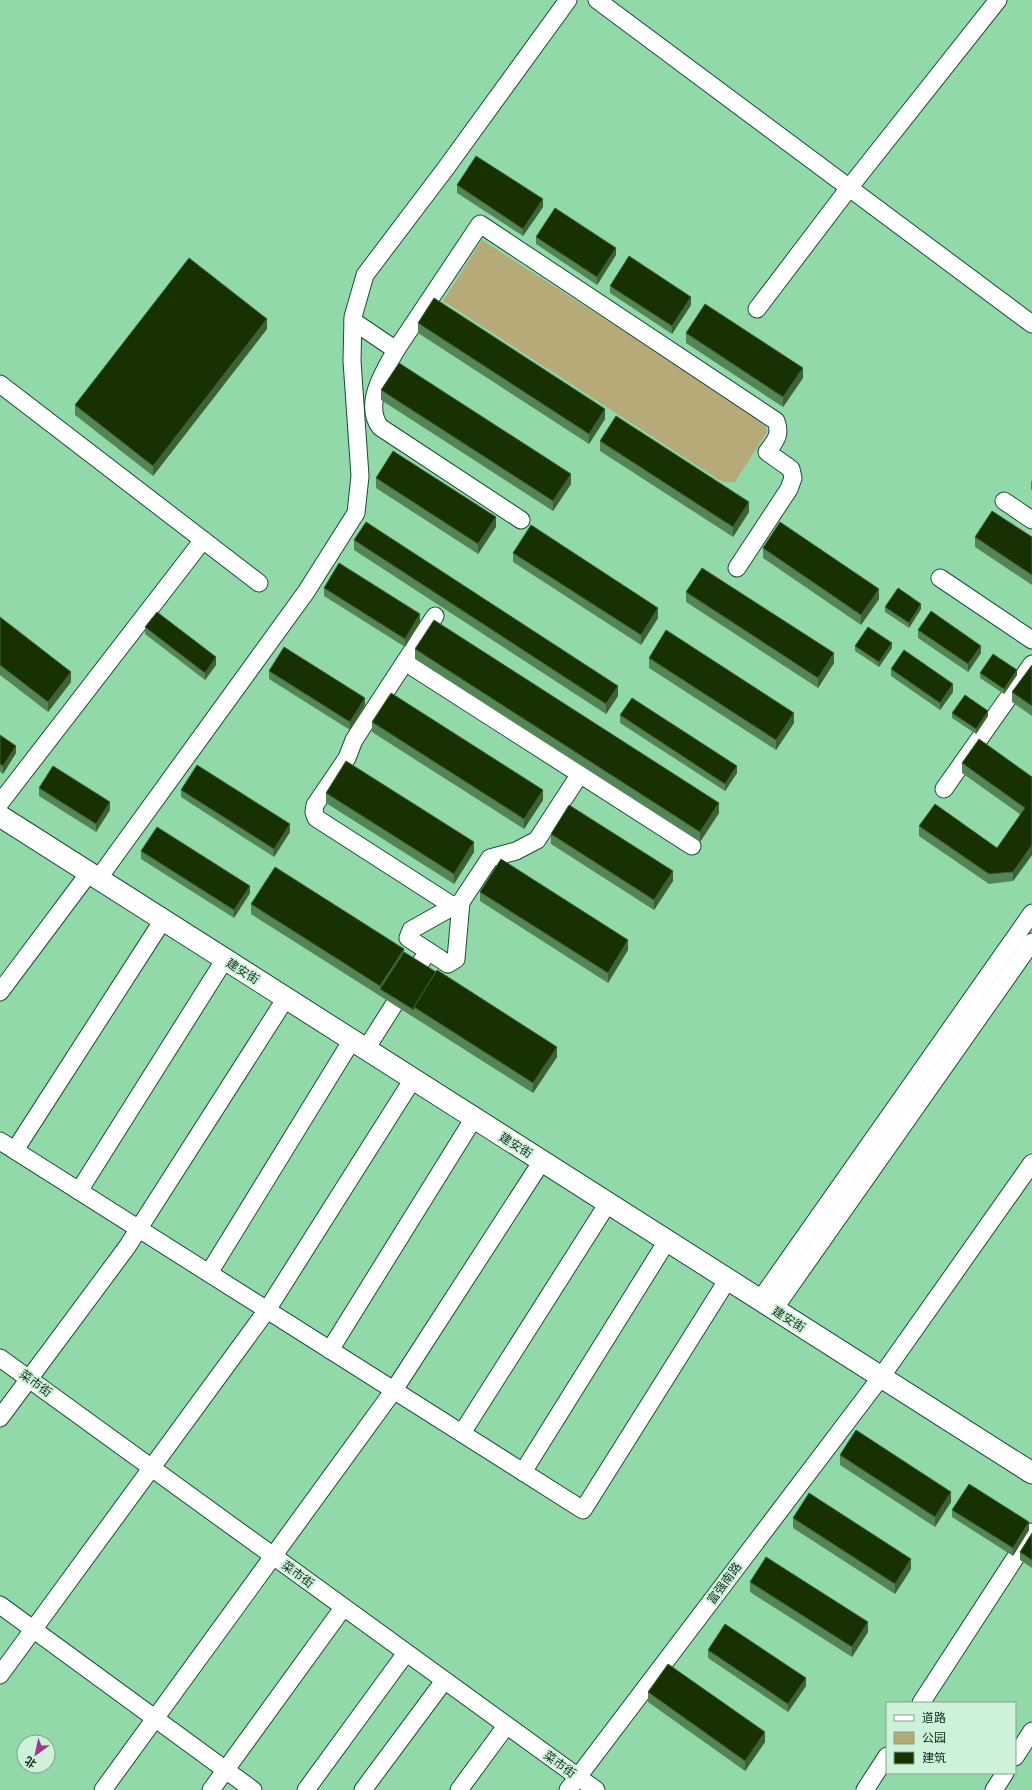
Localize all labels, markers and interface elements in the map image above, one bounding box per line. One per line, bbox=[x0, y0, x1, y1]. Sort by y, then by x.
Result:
street label: 建安街 bbox=[224, 955, 262, 987]
street label: 建安街 bbox=[497, 1129, 535, 1161]
street label: 建安街 bbox=[770, 1303, 808, 1335]
street label: 菜市街 bbox=[17, 1366, 55, 1400]
street label: 菜市街 bbox=[279, 1557, 317, 1591]
street label: 富强南路 bbox=[704, 1559, 744, 1607]
legend bbox=[886, 1702, 1016, 1774]
text: 道路 bbox=[922, 1710, 946, 1725]
text: 公园 bbox=[922, 1730, 946, 1745]
north arrow bbox=[16, 1734, 56, 1774]
street label: 菜市街 bbox=[541, 1747, 579, 1781]
text: 建筑 bbox=[922, 1750, 946, 1765]
text: 北 bbox=[22, 1754, 39, 1771]

